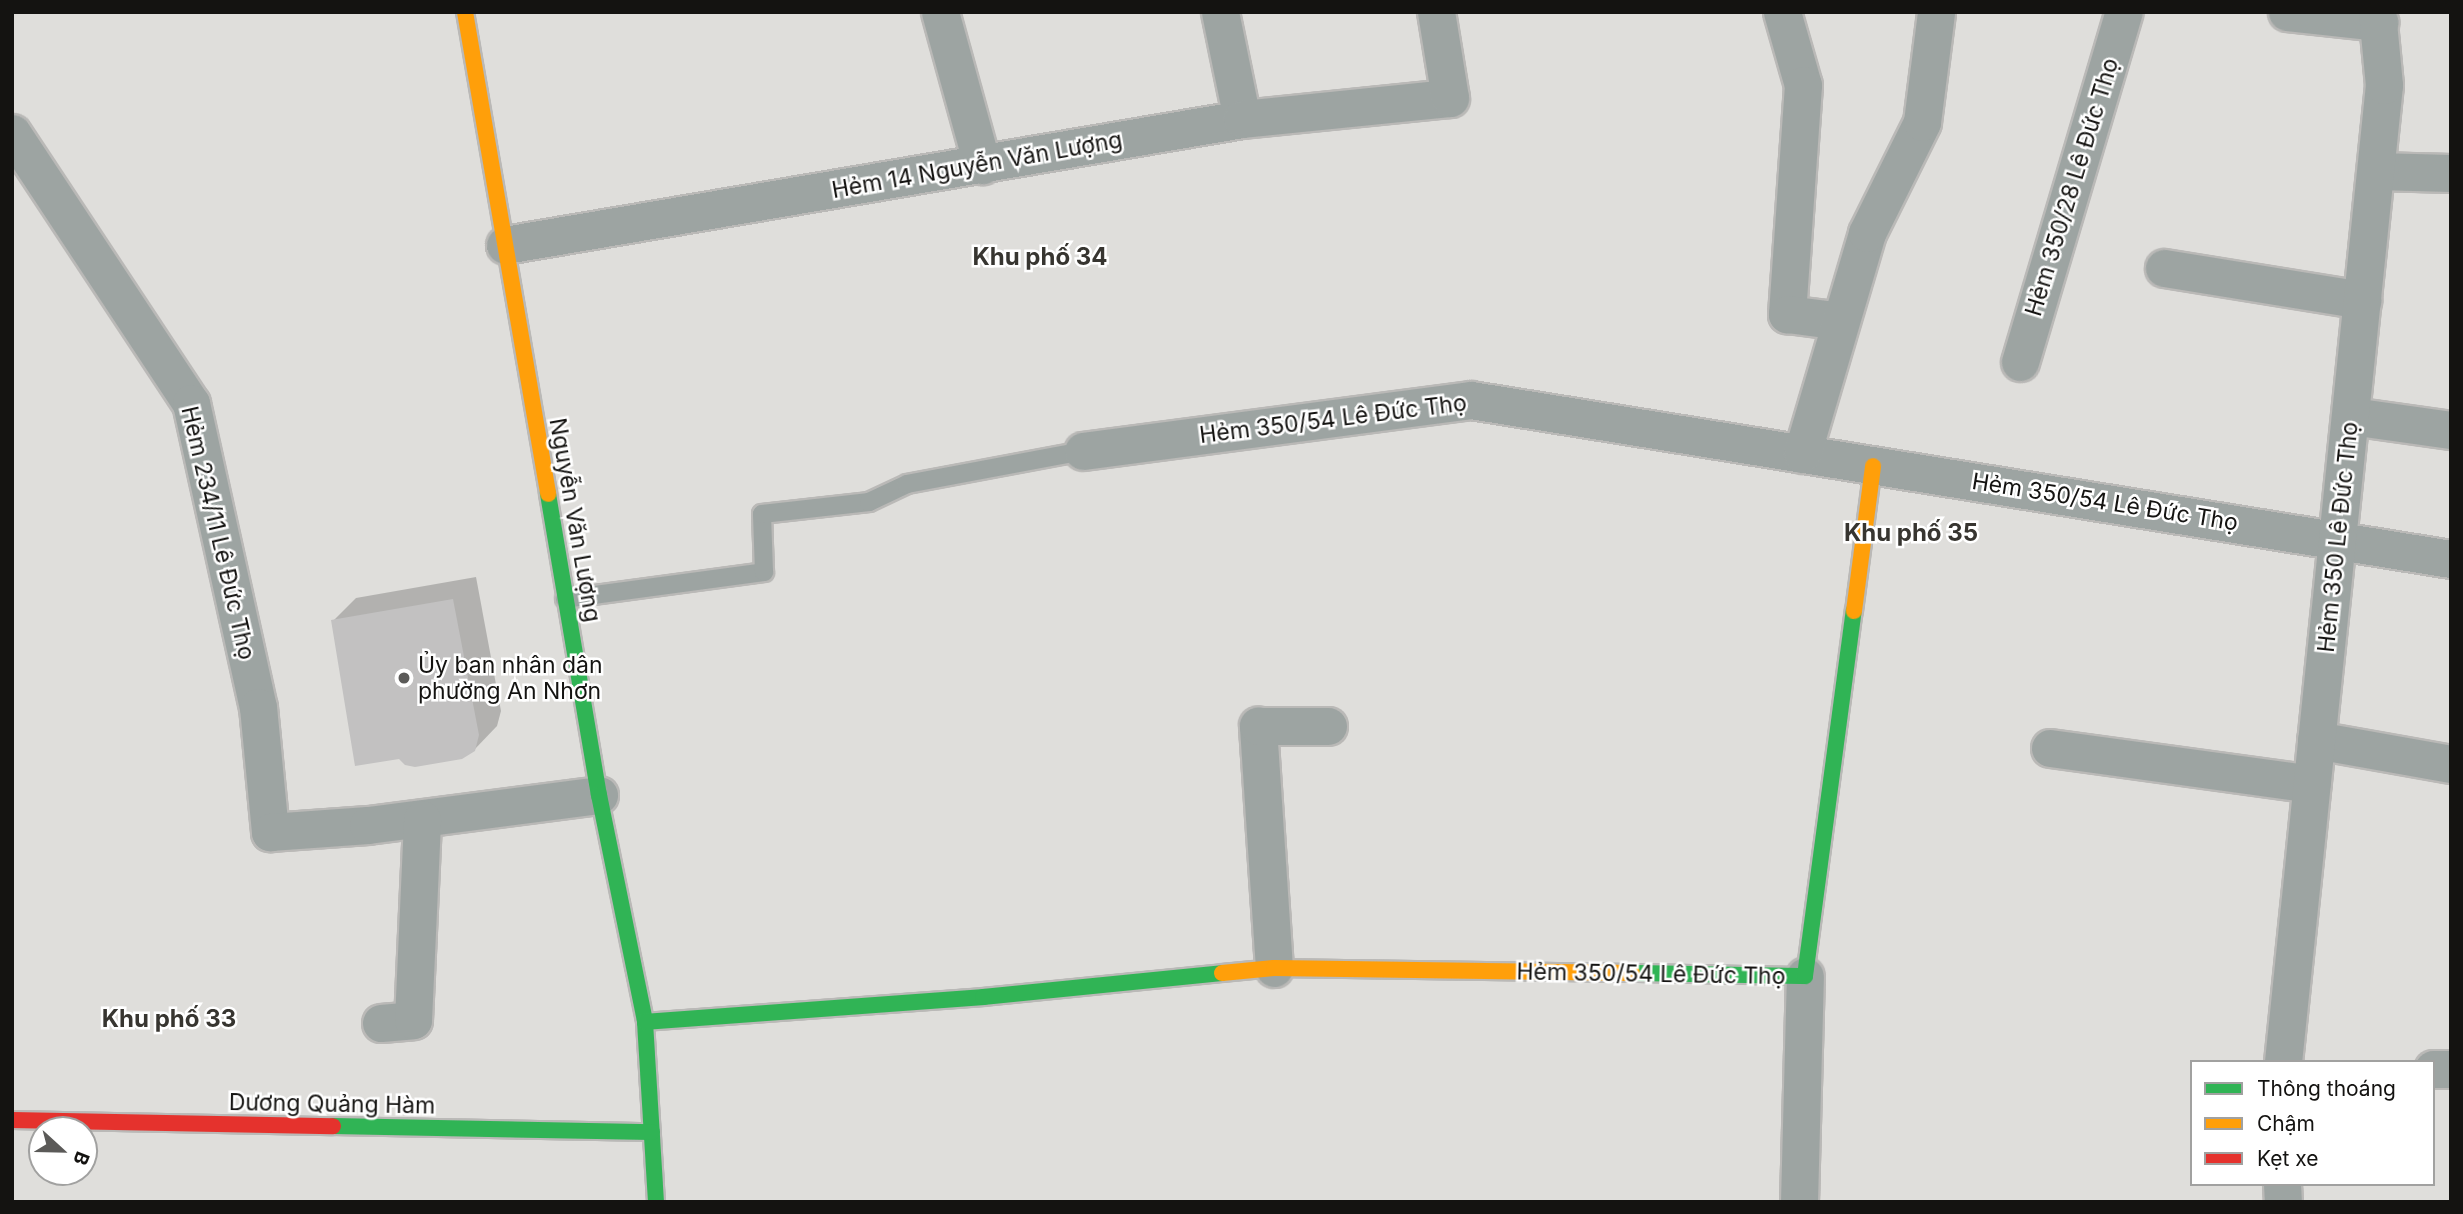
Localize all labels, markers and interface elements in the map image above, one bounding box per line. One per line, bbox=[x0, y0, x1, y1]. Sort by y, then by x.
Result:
street label: Hẻm 350/28 Lê Đức Thọ bbox=[2020, 55, 2124, 319]
street label: Hẻm 14 Nguyễn Văn Lượng bbox=[830, 126, 1124, 204]
district label: Khu phố 34 bbox=[972, 243, 1108, 271]
street label: Hẻm 350/54 Lê Đức Thọ bbox=[1198, 389, 1468, 449]
street label: Hẻm 234/11 Lê Đức Thọ bbox=[175, 404, 261, 662]
street label: Nguyễn Văn Lượng bbox=[543, 416, 607, 624]
street label: Hẻm 350 Lê Đức Thọ bbox=[2312, 420, 2364, 654]
street label: Hẻm 350/54 Lê Đức Thọ bbox=[1970, 467, 2240, 537]
district label: Khu phố 35 bbox=[1844, 519, 1978, 547]
place label: Ủy ban nhân dân phường An Nhơn bbox=[418, 651, 603, 705]
marker: Ủy ban nhân dân phường An Nhơn bbox=[396, 670, 412, 686]
street label: Hẻm 350/54 Lê Đức Thọ bbox=[1516, 958, 1786, 990]
district label: Khu phố 33 bbox=[102, 1005, 236, 1033]
legend bbox=[2190, 1060, 2435, 1186]
text: Thông thoáng bbox=[2257, 1076, 2396, 1101]
street label: Dương Quảng Hàm bbox=[229, 1088, 435, 1120]
text: Chậm bbox=[2257, 1111, 2315, 1136]
north arrow bbox=[28, 1116, 98, 1186]
text: Kẹt xe bbox=[2257, 1146, 2319, 1171]
text: B bbox=[68, 1148, 94, 1168]

